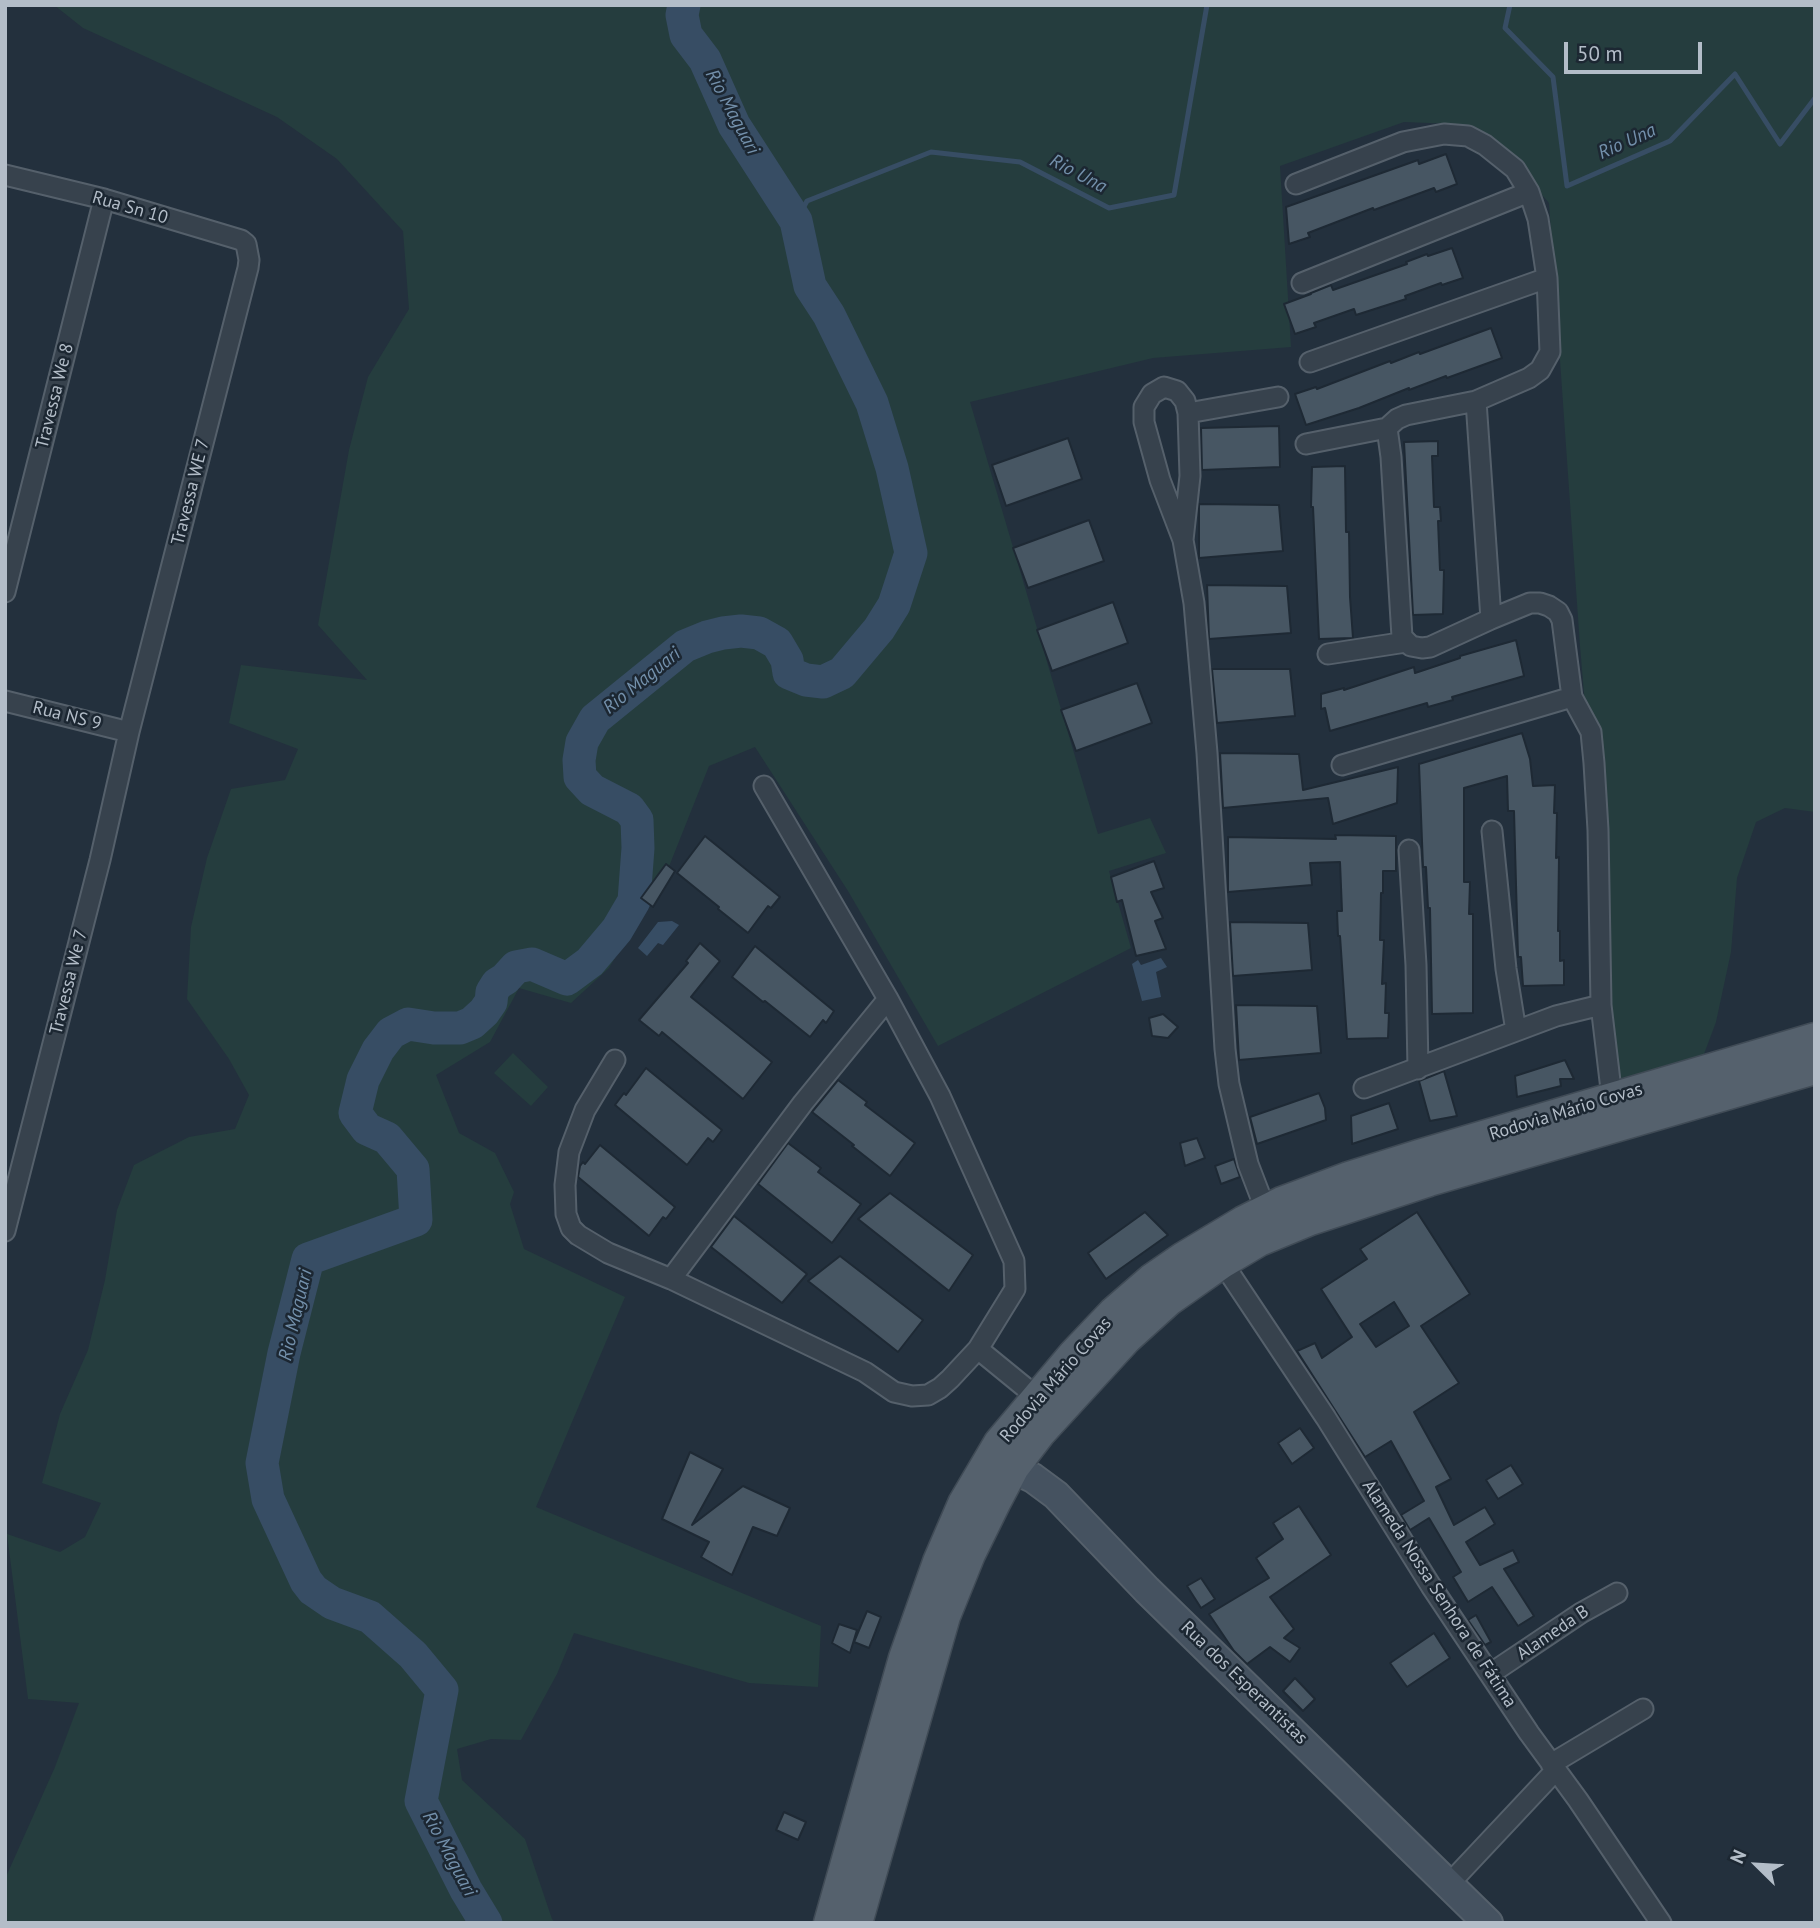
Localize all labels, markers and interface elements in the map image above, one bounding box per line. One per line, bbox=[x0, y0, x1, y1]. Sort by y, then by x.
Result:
scale bar bbox=[1568, 28, 1706, 72]
text: 50 m bbox=[1577, 40, 1623, 67]
water label: Rio Maguari bbox=[700, 65, 764, 159]
water label: Rio Una bbox=[1595, 119, 1659, 165]
water label: Rio Una bbox=[1046, 150, 1110, 198]
street label: Rua Sn 10 bbox=[90, 187, 170, 229]
street label: Travessa We 8 bbox=[32, 341, 78, 451]
street label: Travessa WE 7 bbox=[167, 437, 215, 547]
water label: Rio Maguari bbox=[599, 643, 685, 719]
street label: Rua NS 9 bbox=[30, 697, 104, 735]
street label: Travessa We 7 bbox=[46, 927, 92, 1037]
street label: Rodovia Mário Covas bbox=[1487, 1078, 1645, 1146]
water label: Rio Maguari bbox=[274, 1267, 318, 1363]
street label: Rodovia Mário Covas bbox=[996, 1313, 1116, 1447]
street label: Alameda Nossa Senhora de Fátima bbox=[1357, 1476, 1521, 1712]
street label: Alameda B bbox=[1513, 1601, 1593, 1665]
street label: Rua dos Esperantistas bbox=[1176, 1617, 1312, 1749]
water label: Rio Maguari bbox=[417, 1807, 481, 1901]
north arrow bbox=[1722, 1830, 1792, 1900]
text: N bbox=[1724, 1846, 1751, 1867]

